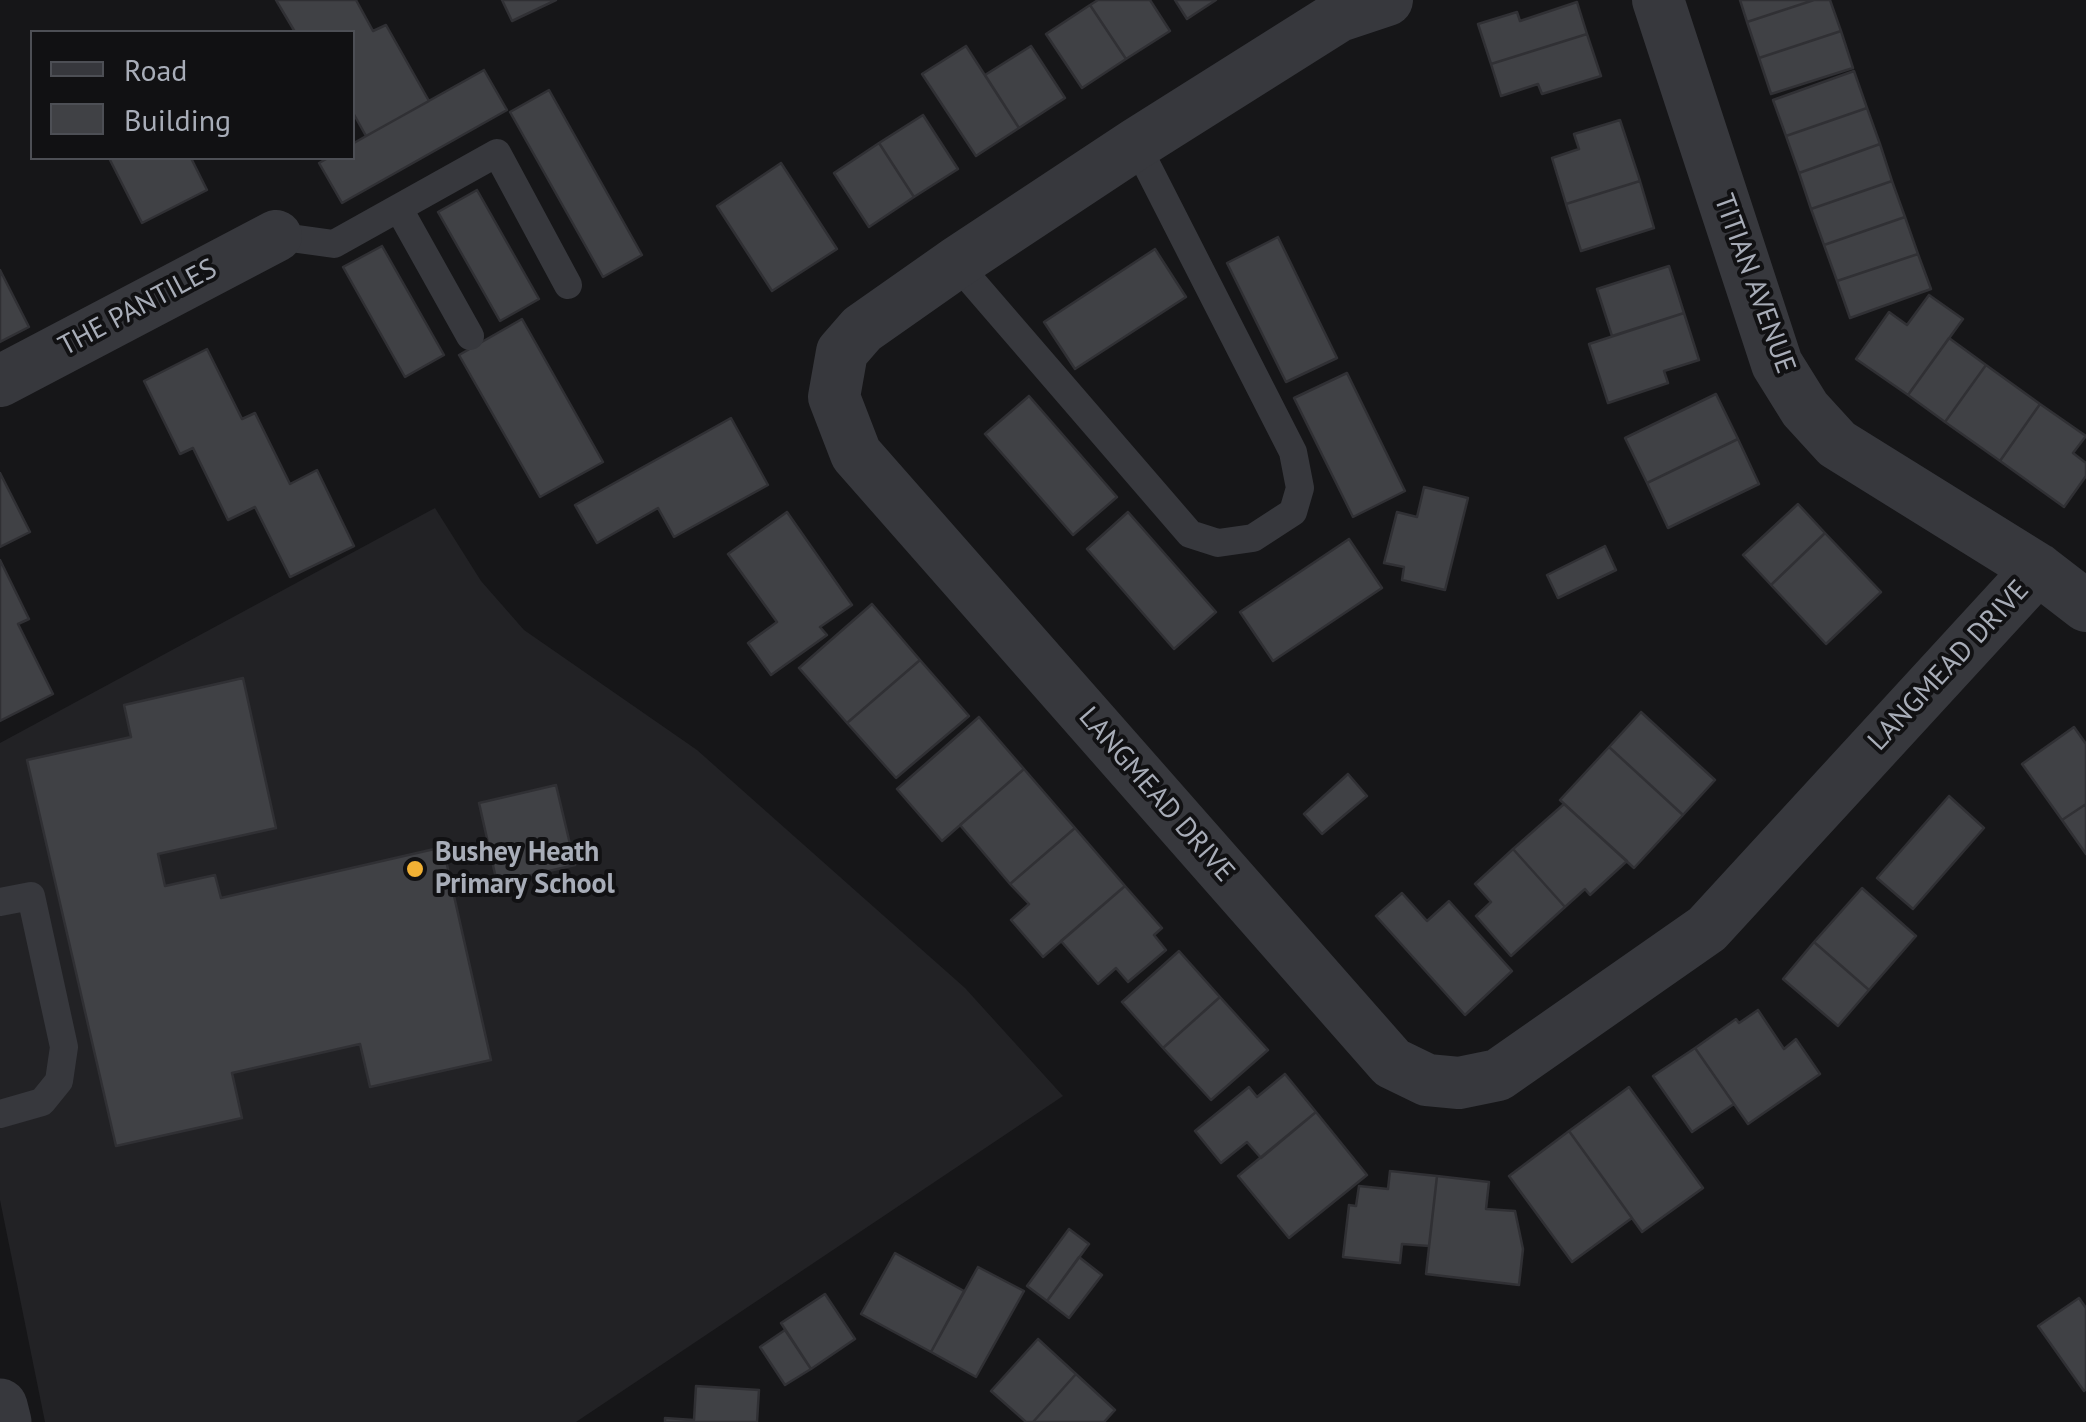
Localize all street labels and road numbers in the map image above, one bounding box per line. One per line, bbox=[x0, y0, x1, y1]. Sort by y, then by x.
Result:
street label: TITIAN AVENUE bbox=[1706, 190, 1802, 378]
street label: THE PANTILES bbox=[53, 252, 223, 364]
street label: LANGMEAD DRIVE bbox=[1862, 574, 2036, 758]
street label: LANGMEAD DRIVE bbox=[1071, 701, 1241, 889]

